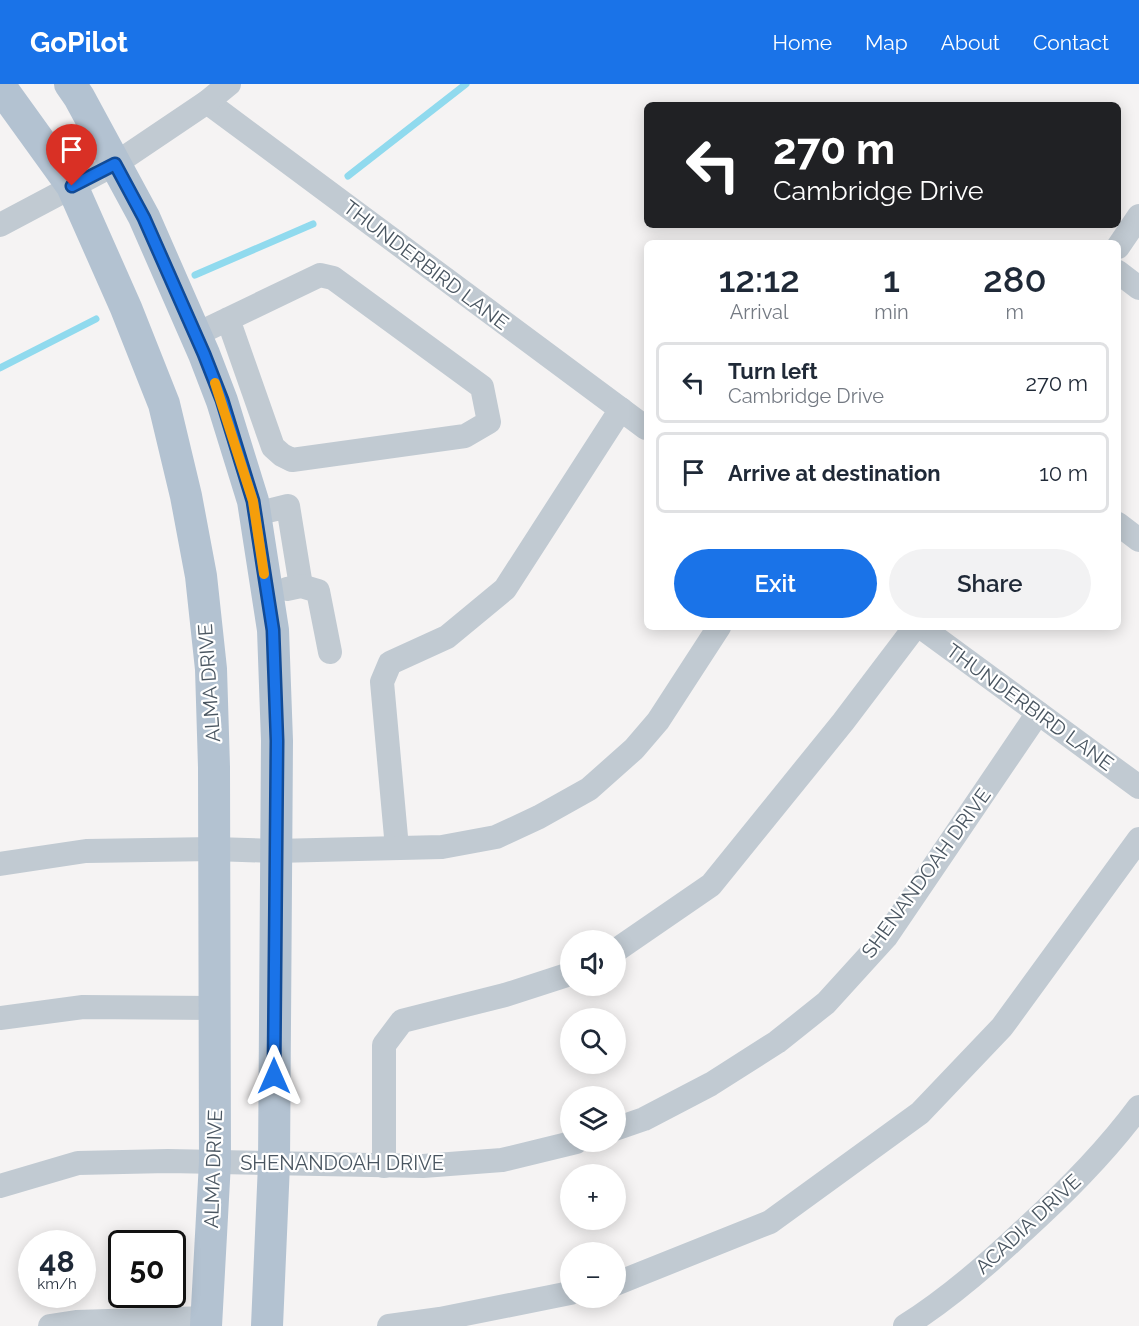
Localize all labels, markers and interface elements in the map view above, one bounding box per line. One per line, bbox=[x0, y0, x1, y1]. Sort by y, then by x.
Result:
text: GoPilot bbox=[30, 26, 128, 59]
text: Home bbox=[773, 30, 832, 55]
text: Map bbox=[865, 30, 908, 55]
text: About bbox=[941, 30, 1000, 55]
text: Contact bbox=[1033, 30, 1109, 55]
pin bbox=[46, 124, 97, 186]
text: 270 m bbox=[773, 125, 895, 174]
icon: left bbox=[674, 126, 752, 204]
icon: arrive bbox=[55, 133, 88, 166]
text: Cambridge Drive bbox=[773, 175, 984, 206]
street label: THUNDERBIRD LANE bbox=[339, 195, 513, 335]
text: 12:12 bbox=[718, 258, 800, 300]
text: 1 bbox=[883, 258, 900, 300]
text: 280 bbox=[983, 258, 1047, 300]
text: Arrival bbox=[730, 300, 788, 324]
text: min bbox=[874, 300, 909, 324]
text: m bbox=[1006, 300, 1024, 324]
text: Turn left bbox=[728, 358, 818, 384]
icon: left bbox=[677, 366, 710, 399]
text: 270 m bbox=[1026, 370, 1088, 396]
text: Cambridge Drive bbox=[728, 384, 884, 408]
icon: arrive bbox=[677, 456, 710, 489]
text: Arrive at destination bbox=[728, 460, 941, 486]
text: 10 m bbox=[1039, 460, 1088, 486]
button: Exit bbox=[674, 549, 877, 618]
button: Share bbox=[889, 549, 1091, 618]
street label: ALMA DRIVE bbox=[193, 623, 225, 743]
street label: THUNDERBIRD LANE bbox=[942, 638, 1118, 776]
street label: SHENANDOAH DRIVE bbox=[856, 784, 996, 962]
map controls bbox=[560, 930, 626, 1308]
button: sound bbox=[560, 930, 626, 996]
button: search bbox=[560, 1008, 626, 1074]
position arrow bbox=[242, 1044, 306, 1108]
button: layers bbox=[560, 1086, 626, 1152]
street label: ALMA DRIVE bbox=[199, 1109, 227, 1229]
street label: SHENANDOAH DRIVE bbox=[240, 1151, 444, 1175]
button: + bbox=[560, 1164, 626, 1230]
street label: ACADIA DRIVE bbox=[970, 1169, 1086, 1279]
speed limit sign: 50 bbox=[108, 1230, 186, 1308]
button: − bbox=[560, 1242, 626, 1308]
text: 48 bbox=[39, 1244, 75, 1279]
text: km/h bbox=[37, 1275, 77, 1293]

